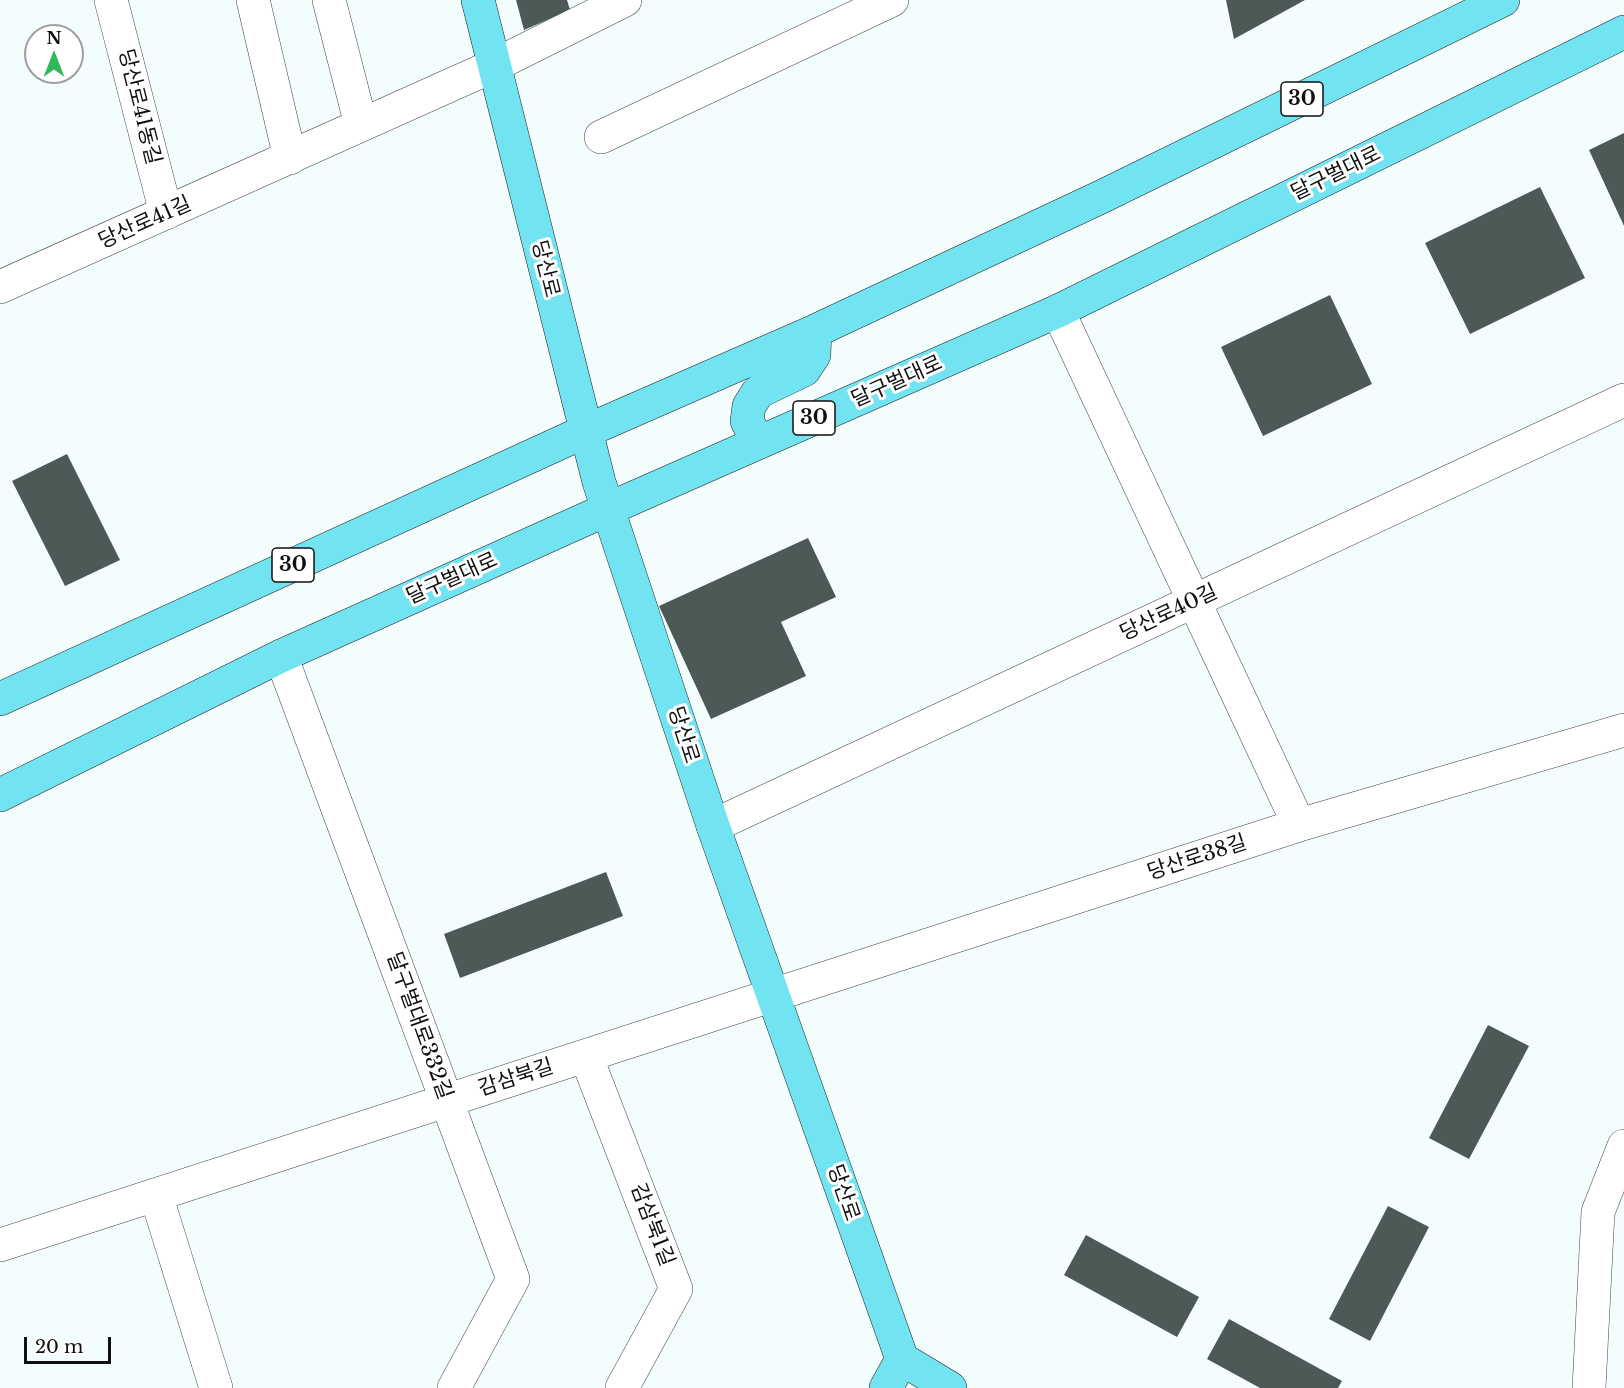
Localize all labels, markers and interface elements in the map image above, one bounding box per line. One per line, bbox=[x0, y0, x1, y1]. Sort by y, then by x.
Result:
north arrow bbox=[24, 24, 84, 84]
text: N bbox=[46, 28, 62, 48]
street label: 당산로41동길 bbox=[112, 47, 166, 167]
road number: 30 bbox=[1281, 82, 1323, 116]
street label: 달구벌대로 bbox=[1287, 142, 1385, 206]
street label: 당산로41길 bbox=[95, 191, 195, 255]
street label: 당산로 bbox=[526, 238, 564, 300]
street label: 달구벌대로 bbox=[848, 351, 946, 413]
road number: 30 bbox=[793, 401, 835, 435]
road number: 30 bbox=[272, 548, 314, 582]
street label: 달구벌대로 bbox=[403, 548, 501, 610]
street label: 당산로40길 bbox=[1116, 579, 1222, 647]
street label: 당산로 bbox=[662, 704, 704, 766]
street label: 당산로38길 bbox=[1144, 830, 1250, 886]
street label: 달구벌대로332길 bbox=[381, 949, 457, 1103]
street label: 감삼북길 bbox=[475, 1054, 557, 1102]
street label: 당산로 bbox=[822, 1161, 864, 1225]
street label: 감삼북1길 bbox=[625, 1180, 679, 1270]
scale bar bbox=[27, 1325, 114, 1363]
text: 20 m bbox=[35, 1336, 83, 1358]

